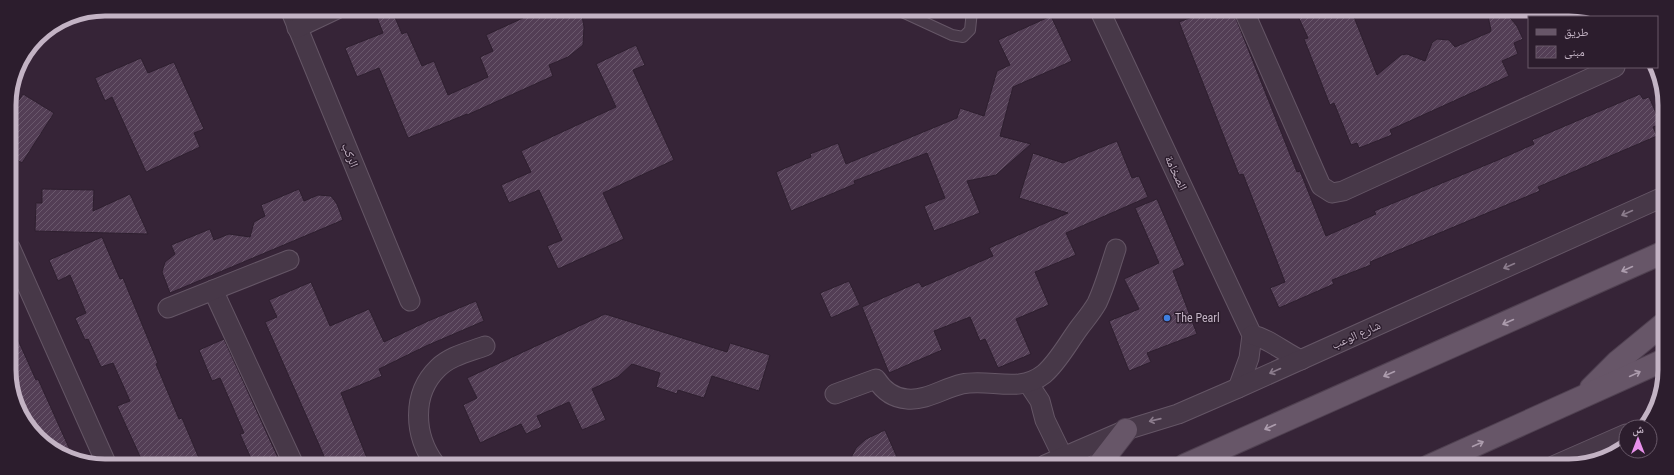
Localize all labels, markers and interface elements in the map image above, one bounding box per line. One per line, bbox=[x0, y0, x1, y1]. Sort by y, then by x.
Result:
legend bbox=[1528, 16, 1658, 68]
text: طريق bbox=[1564, 25, 1589, 39]
text: مبنى bbox=[1564, 45, 1585, 59]
street label: الركب bbox=[338, 141, 361, 169]
street label: الصخامة bbox=[1162, 153, 1190, 193]
one-way arrow bbox=[1622, 210, 1634, 217]
one-way arrow bbox=[1503, 263, 1515, 270]
one-way arrow bbox=[1621, 266, 1633, 273]
place label: The Pearl bbox=[1175, 311, 1220, 325]
marker: The Pearl bbox=[1162, 313, 1172, 323]
street label: شارع الوعب bbox=[1329, 318, 1383, 353]
one-way arrow bbox=[1502, 318, 1514, 326]
one-way arrow bbox=[1270, 368, 1282, 375]
one-way arrow bbox=[1628, 370, 1640, 377]
one-way arrow bbox=[1384, 371, 1396, 378]
one-way arrow bbox=[1149, 417, 1162, 425]
north arrow bbox=[1618, 419, 1658, 459]
text: ش bbox=[1632, 423, 1644, 437]
one-way arrow bbox=[1265, 424, 1277, 431]
one-way arrow bbox=[1471, 440, 1483, 447]

